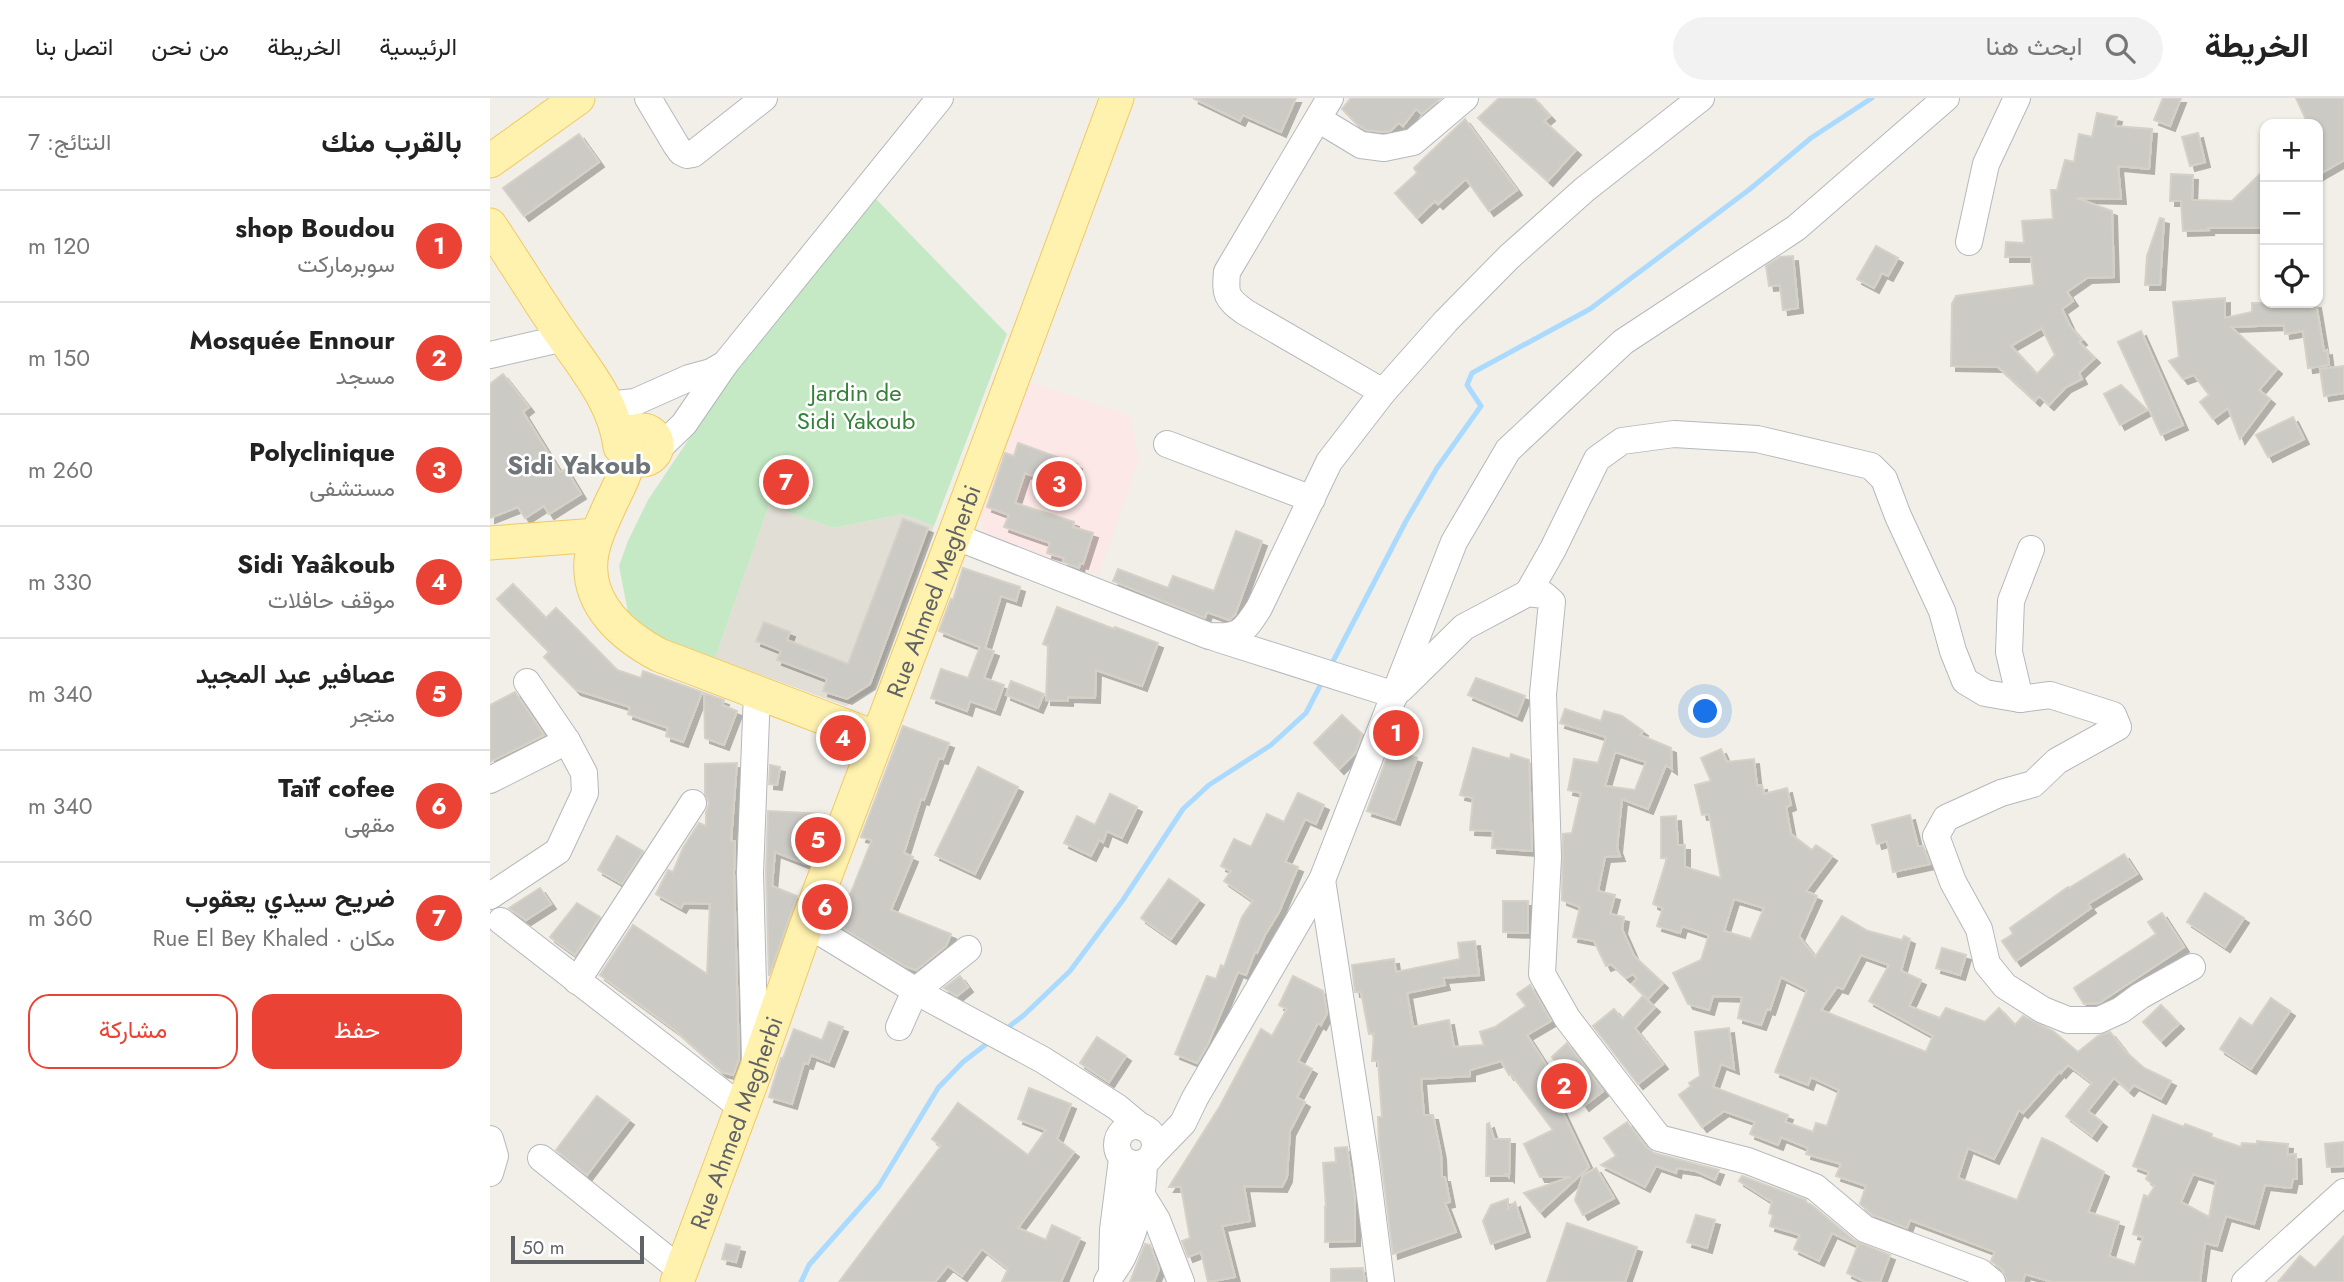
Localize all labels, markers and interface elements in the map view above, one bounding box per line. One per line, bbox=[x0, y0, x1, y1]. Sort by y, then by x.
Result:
search box bbox=[1673, 17, 2163, 80]
text: الخريطة bbox=[2205, 22, 2309, 69]
text: ابحث هنا bbox=[1986, 27, 2083, 65]
text: اتصل بنا bbox=[35, 29, 113, 64]
text: من نحن bbox=[151, 29, 229, 64]
text: الخريطة bbox=[267, 29, 341, 64]
text: الرئيسية bbox=[379, 29, 457, 64]
icon: search bbox=[2101, 29, 2139, 67]
map controls bbox=[2260, 119, 2323, 308]
button: + bbox=[2260, 119, 2323, 182]
text: بالقرب منك bbox=[321, 120, 462, 163]
text: النتائج: 7 bbox=[28, 125, 111, 159]
button: − bbox=[2260, 182, 2323, 245]
text: shop Boudou bbox=[235, 209, 395, 247]
text: 120 m bbox=[28, 229, 90, 263]
text: 1 bbox=[433, 229, 445, 263]
button: locate bbox=[2260, 245, 2323, 308]
text: سوبرماركت bbox=[297, 247, 395, 281]
text: Mosquée Ennour bbox=[189, 321, 395, 359]
text: 150 m bbox=[28, 341, 90, 375]
text: 2 bbox=[431, 341, 447, 375]
text: مسجد bbox=[335, 359, 395, 393]
park label: Jardin de Sidi Yakoub bbox=[797, 375, 915, 438]
text: Polyclinique bbox=[249, 433, 395, 471]
district label: Sidi Yakoub bbox=[507, 446, 651, 484]
text: 260 m bbox=[28, 453, 93, 487]
text: 3 bbox=[432, 453, 446, 487]
pin: 7 bbox=[763, 456, 809, 508]
pin: 3 bbox=[1036, 458, 1082, 510]
text: مستشفى bbox=[309, 471, 395, 505]
street label: Rue Ahmed Megherbi bbox=[877, 480, 989, 702]
text: Sidi Yaâkoub bbox=[237, 545, 395, 583]
text: 330 m bbox=[28, 565, 92, 599]
text: 4 bbox=[431, 565, 447, 599]
text: موقف حافلات bbox=[268, 583, 395, 617]
text: عصافير عبد المجيد bbox=[196, 655, 395, 693]
text: 340 m bbox=[28, 677, 93, 711]
text: 5 bbox=[432, 677, 446, 711]
your location bbox=[1688, 694, 1722, 728]
text: متجر bbox=[350, 697, 395, 731]
pin: 1 bbox=[1373, 707, 1419, 759]
pin: 4 bbox=[820, 712, 866, 764]
text: Taïf cofee bbox=[278, 769, 395, 807]
text: 340 m bbox=[28, 789, 93, 823]
text: 6 bbox=[431, 789, 447, 823]
text: مقهى bbox=[344, 807, 395, 841]
pin: 5 bbox=[795, 814, 841, 866]
text: ضريح سيدي يعقوب bbox=[185, 879, 395, 917]
pin: 6 bbox=[802, 881, 848, 933]
text: 360 m bbox=[28, 901, 92, 935]
text: 7 bbox=[432, 901, 446, 935]
text: مكان · Rue El Bey Khaled bbox=[152, 921, 395, 955]
button: مشاركة bbox=[28, 994, 238, 1069]
button: حفظ bbox=[252, 994, 462, 1069]
street label: Rue Ahmed Megherbi bbox=[681, 1011, 791, 1234]
pin: 2 bbox=[1541, 1060, 1587, 1112]
scale bar bbox=[511, 1233, 644, 1265]
text: 50 m bbox=[522, 1234, 565, 1261]

